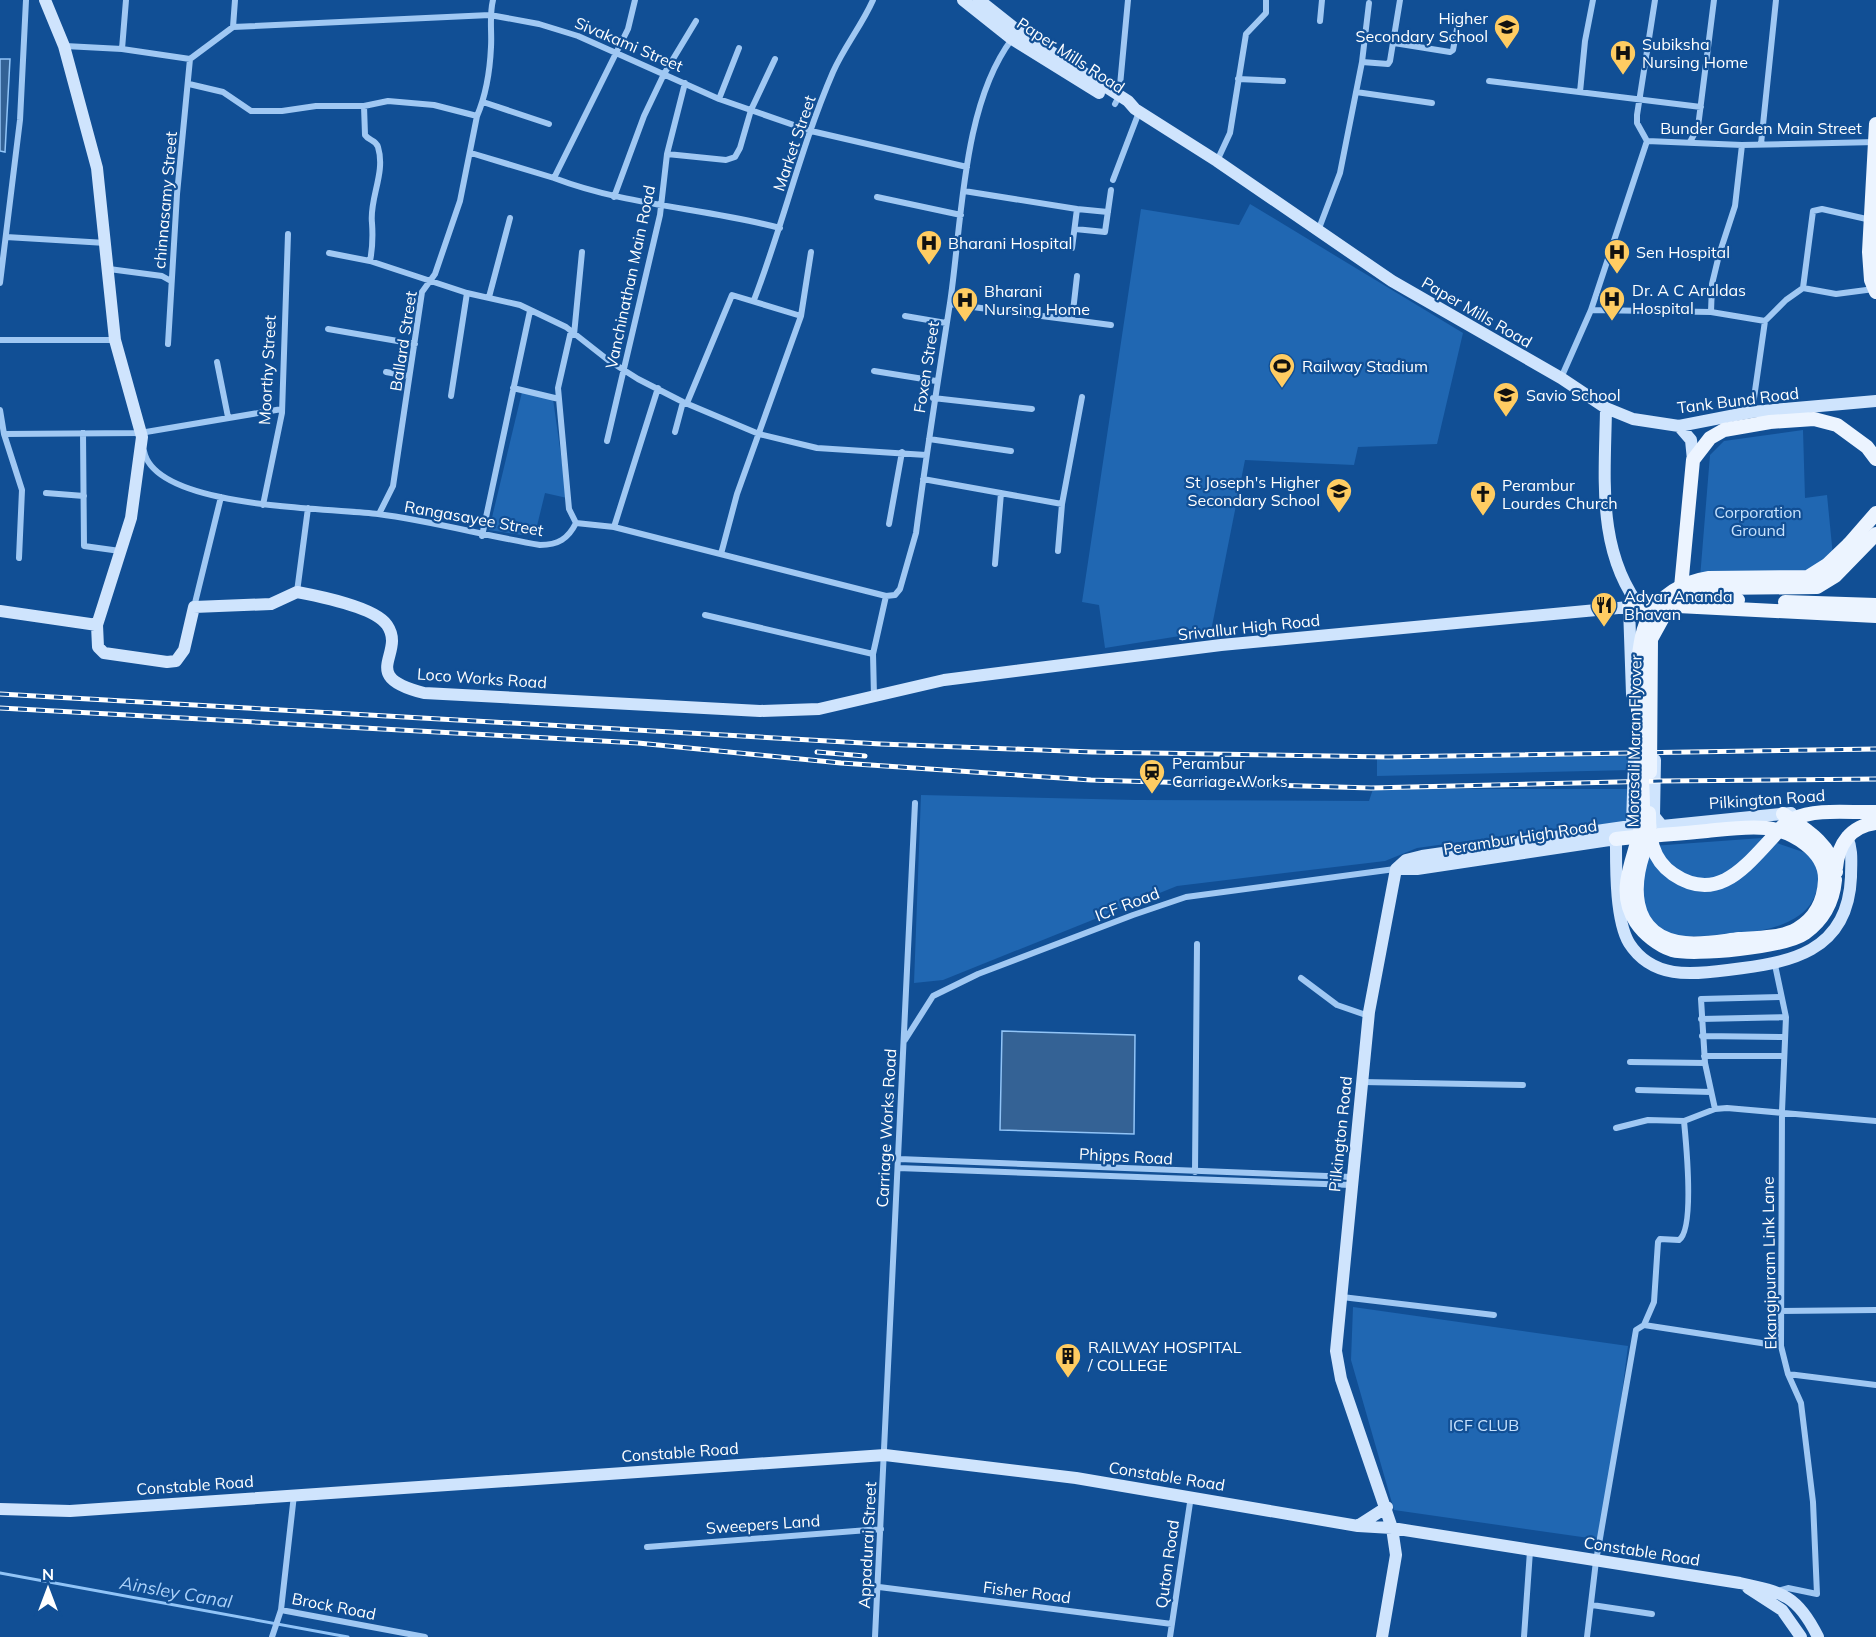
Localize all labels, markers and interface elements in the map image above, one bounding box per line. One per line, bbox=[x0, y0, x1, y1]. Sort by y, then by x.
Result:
place label: Higher Secondary School bbox=[1356, 8, 1488, 46]
street label: Sivakami Street bbox=[572, 12, 687, 76]
school or university icon: Higher Secondary School bbox=[1492, 12, 1522, 50]
street label: Paper Mills Road bbox=[1013, 13, 1129, 97]
place label: Subiksha Nursing Home bbox=[1642, 34, 1748, 72]
hospital icon: Subiksha Nursing Home bbox=[1608, 38, 1638, 76]
street label: Market Street bbox=[768, 92, 820, 193]
street label: Bunder Garden Main Street bbox=[1660, 118, 1862, 138]
street label: chinnasamy Street bbox=[149, 130, 181, 270]
street label: Vanchinathan Main Road bbox=[601, 183, 659, 371]
hospital icon: Bharani Hospital bbox=[914, 228, 944, 266]
place label: Bharani Hospital bbox=[948, 233, 1072, 253]
hospital icon: Sen Hospital bbox=[1602, 237, 1632, 275]
place label: Sen Hospital bbox=[1636, 242, 1730, 262]
street label: Paper Mills Road bbox=[1418, 272, 1536, 352]
place label: Dr. A C Aruldas Hospital bbox=[1632, 280, 1746, 318]
place label: Bharani Nursing Home bbox=[984, 281, 1090, 319]
hospital icon: Dr. A C Aruldas Hospital bbox=[1597, 284, 1627, 322]
hospital icon: Bharani Nursing Home bbox=[950, 285, 980, 323]
street label: Ballard Street bbox=[385, 289, 421, 393]
street label: Moorthy Street bbox=[254, 314, 280, 425]
street label: Foxen Street bbox=[909, 319, 943, 414]
sports icon: Railway Stadium bbox=[1267, 351, 1297, 389]
place label: Railway Stadium bbox=[1302, 356, 1428, 376]
school or university icon: Savio School bbox=[1491, 380, 1521, 418]
street label: Tank Bund Road bbox=[1676, 383, 1800, 417]
place label: Savio School bbox=[1526, 385, 1620, 405]
place label: St Joseph's Higher Secondary School bbox=[1185, 472, 1320, 510]
place label: Perambur Lourdes Church bbox=[1502, 475, 1618, 513]
school or university icon: St Joseph's Higher Secondary School bbox=[1324, 476, 1354, 514]
church icon: Perambur Lourdes Church bbox=[1468, 479, 1498, 517]
street label: Rangasayee Street bbox=[403, 496, 546, 540]
park label: Corporation Ground bbox=[1714, 502, 1802, 540]
place label: Adyar Ananda Bhavan bbox=[1624, 586, 1733, 624]
restaurant icon: Adyar Ananda Bhavan bbox=[1589, 590, 1619, 628]
street label: Srivallur High Road bbox=[1177, 610, 1321, 644]
street label: Morasali Maran Flyover bbox=[1622, 654, 1646, 828]
street label: Loco Works Road bbox=[416, 663, 548, 693]
place label: Perambur Carriage Works bbox=[1172, 753, 1288, 791]
station icon: Perambur Carriage Works bbox=[1137, 757, 1167, 795]
street label: Pilkington Road bbox=[1708, 785, 1826, 813]
street label: Perambur High Road bbox=[1442, 815, 1598, 859]
street label: ICF Road bbox=[1092, 883, 1162, 925]
street label: Carriage Works Road bbox=[872, 1048, 900, 1208]
street label: Pilkington Road bbox=[1324, 1075, 1356, 1193]
street label: Phipps Road bbox=[1078, 1144, 1174, 1168]
street label: Ekangipuram Link Lane bbox=[1757, 1176, 1781, 1350]
place label: RAILWAY HOSPITAL / COLLEGE bbox=[1087, 1337, 1242, 1375]
building icon: RAILWAY HOSPITAL / COLLEGE bbox=[1053, 1341, 1083, 1379]
park label: ICF CLUB bbox=[1449, 1415, 1519, 1435]
street label: Constable Road bbox=[621, 1438, 739, 1466]
street label: Constable Road bbox=[1107, 1457, 1227, 1495]
street label: Constable Road bbox=[136, 1471, 254, 1499]
street label: Appadurai Street bbox=[854, 1481, 880, 1609]
street label: Sweepers Land bbox=[705, 1510, 821, 1538]
street label: Quton Road bbox=[1151, 1519, 1183, 1609]
street label: Constable Road bbox=[1582, 1532, 1702, 1570]
north arrow bbox=[18, 1559, 78, 1619]
text: N bbox=[42, 1564, 54, 1584]
water label: Ainsley Canal bbox=[117, 1571, 235, 1613]
street label: Fisher Road bbox=[982, 1577, 1072, 1607]
street label: Brock Road bbox=[290, 1588, 378, 1624]

